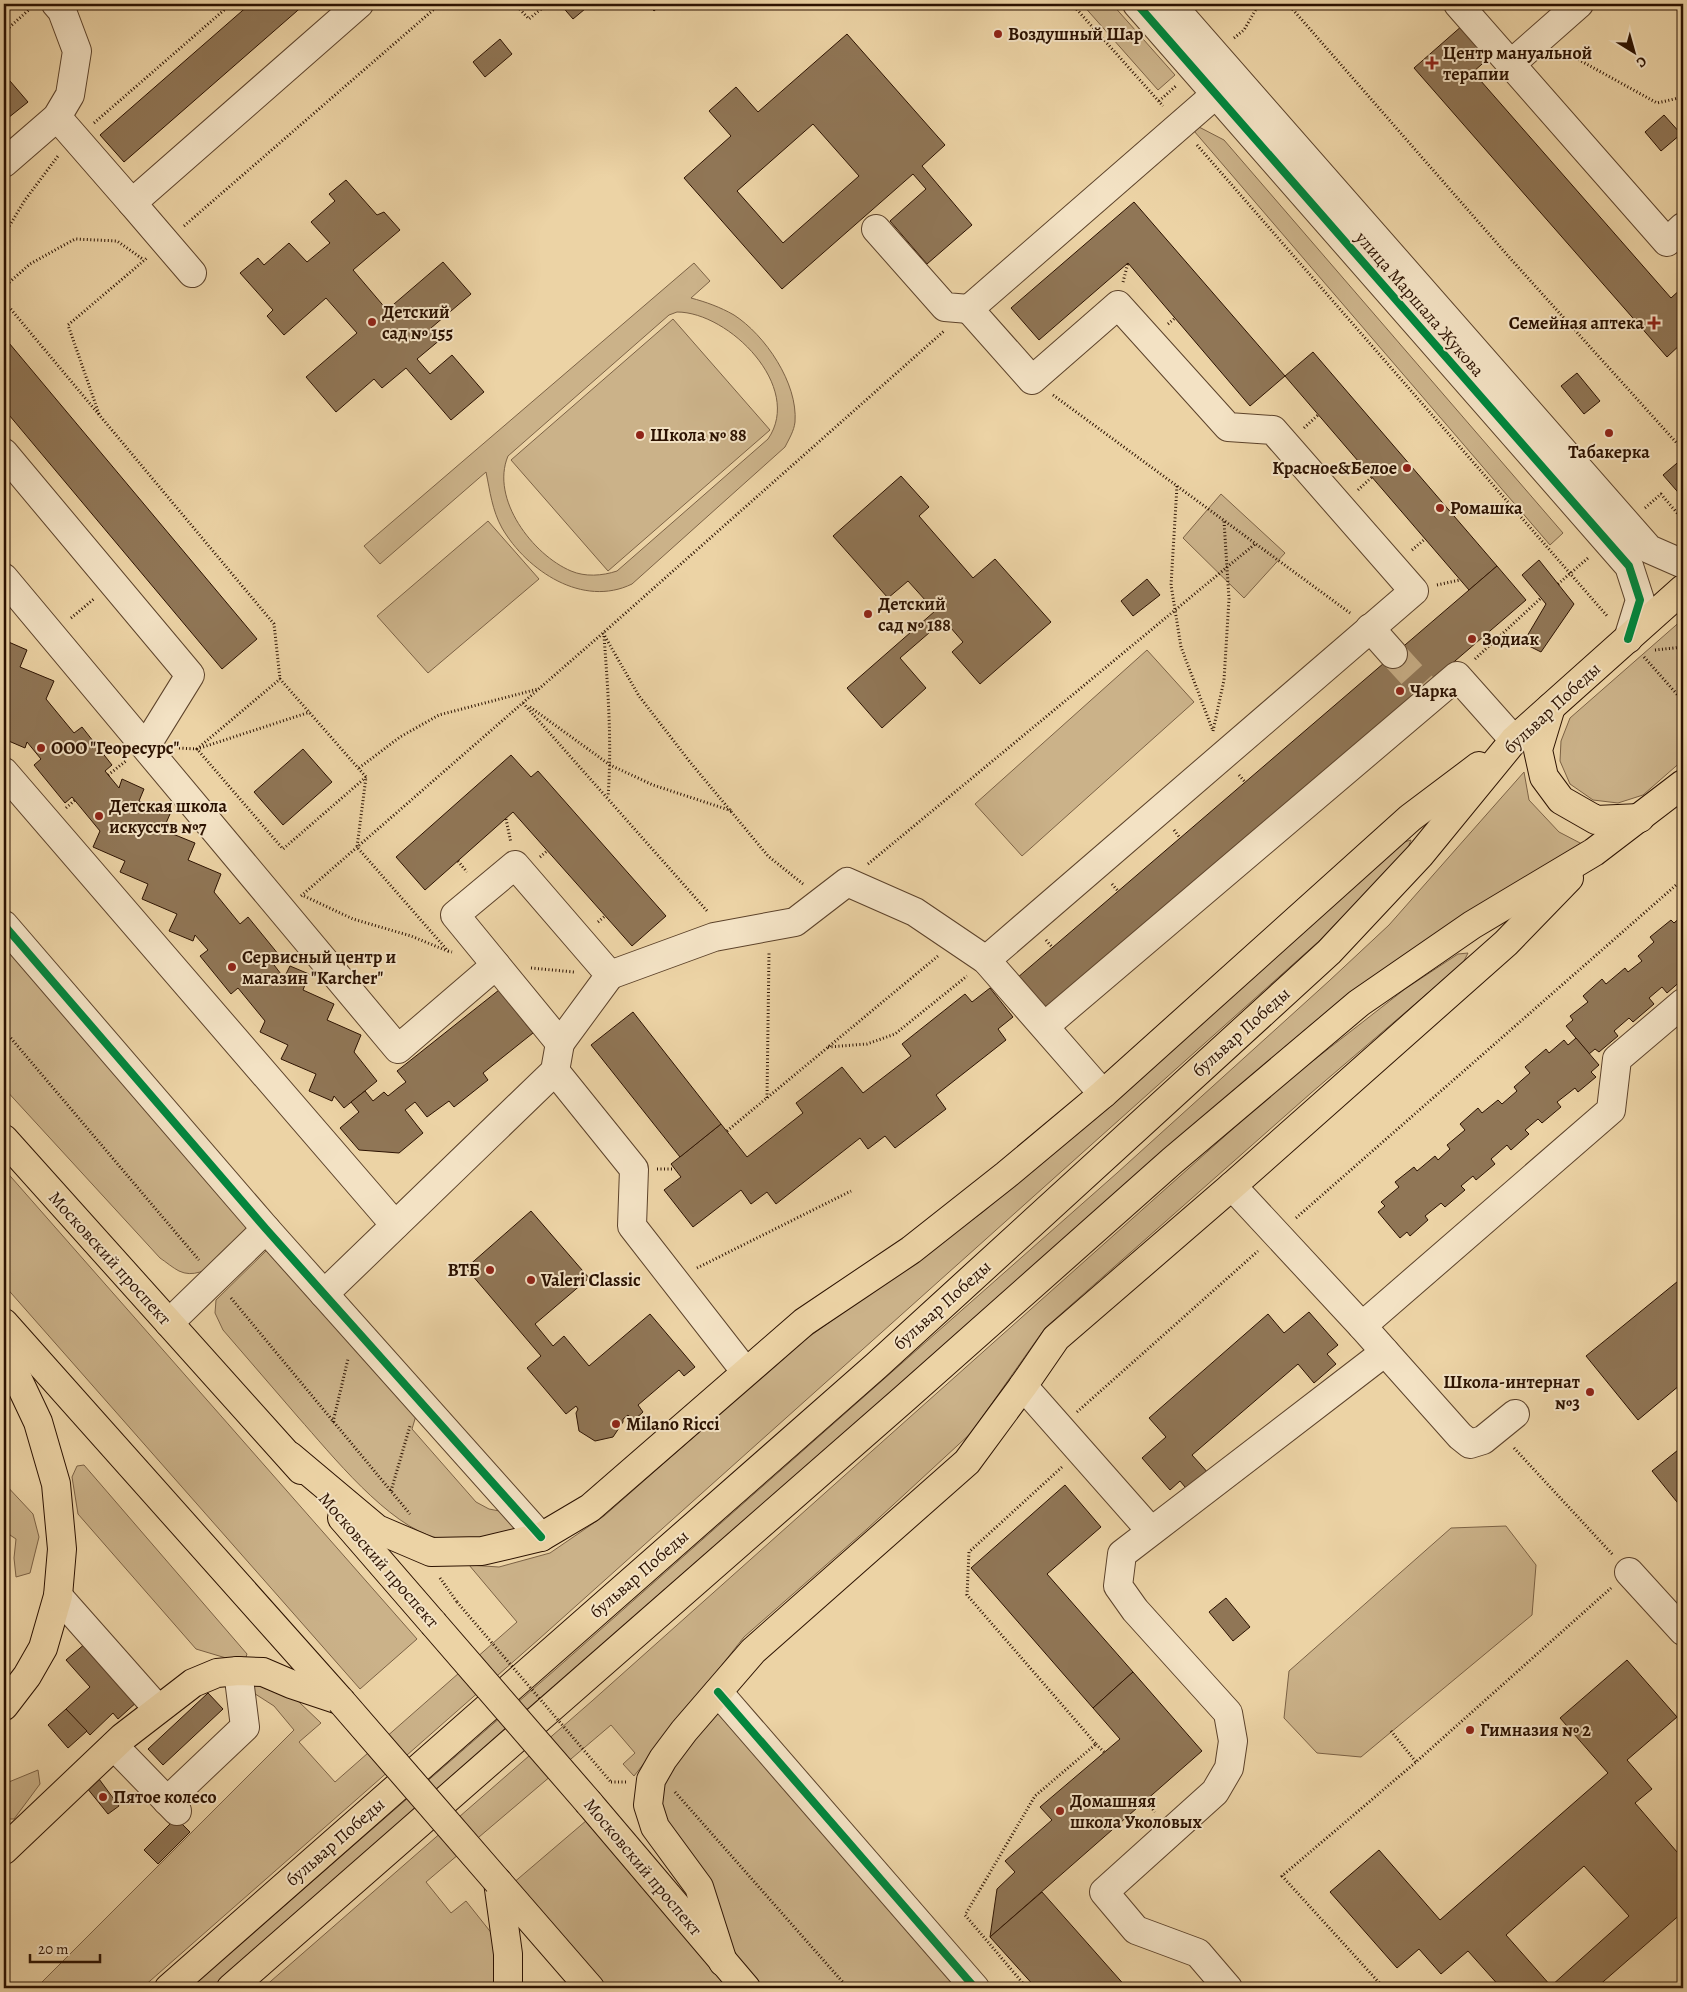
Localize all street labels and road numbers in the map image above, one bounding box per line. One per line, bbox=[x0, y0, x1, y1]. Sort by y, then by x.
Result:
street label: улица Маршала Жукова bbox=[1350, 225, 1490, 382]
street label: бульвар Победы bbox=[1498, 657, 1606, 759]
street label: бульвар Победы bbox=[1187, 982, 1295, 1082]
street label: Московский проспект bbox=[43, 1186, 177, 1330]
street label: бульвар Победы bbox=[888, 1255, 996, 1355]
street label: Московский проспект bbox=[313, 1487, 445, 1633]
street label: бульвар Победы bbox=[584, 1524, 694, 1624]
street label: бульвар Победы bbox=[280, 1792, 390, 1892]
street label: Московский проспект bbox=[578, 1793, 708, 1941]

